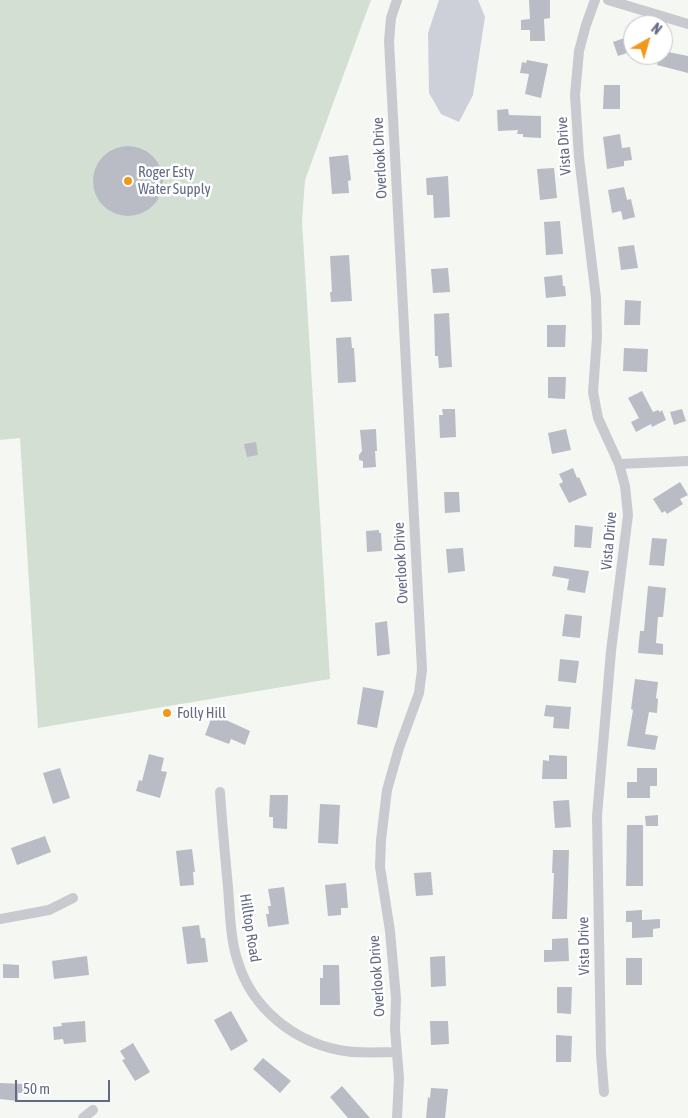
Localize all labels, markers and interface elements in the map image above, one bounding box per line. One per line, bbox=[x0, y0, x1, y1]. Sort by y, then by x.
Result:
north arrow bbox=[623, 15, 673, 65]
text: N bbox=[648, 20, 665, 38]
street label: Vista Drive bbox=[553, 116, 575, 176]
street label: Overlook Drive bbox=[369, 117, 391, 199]
place label: Roger Esty Water Supply bbox=[138, 163, 211, 198]
marker: Roger Esty Water Supply bbox=[122, 175, 134, 187]
street label: Vista Drive bbox=[597, 511, 621, 571]
street label: Overlook Drive bbox=[390, 522, 412, 604]
place label: Folly Hill bbox=[177, 704, 226, 722]
marker: Folly Hill bbox=[161, 707, 173, 719]
street label: Hilltop Road bbox=[236, 892, 264, 964]
street label: Vista Drive bbox=[574, 917, 594, 975]
street label: Overlook Drive bbox=[365, 935, 389, 1017]
scale bar bbox=[18, 1070, 112, 1102]
text: 50 m bbox=[23, 1080, 50, 1097]

